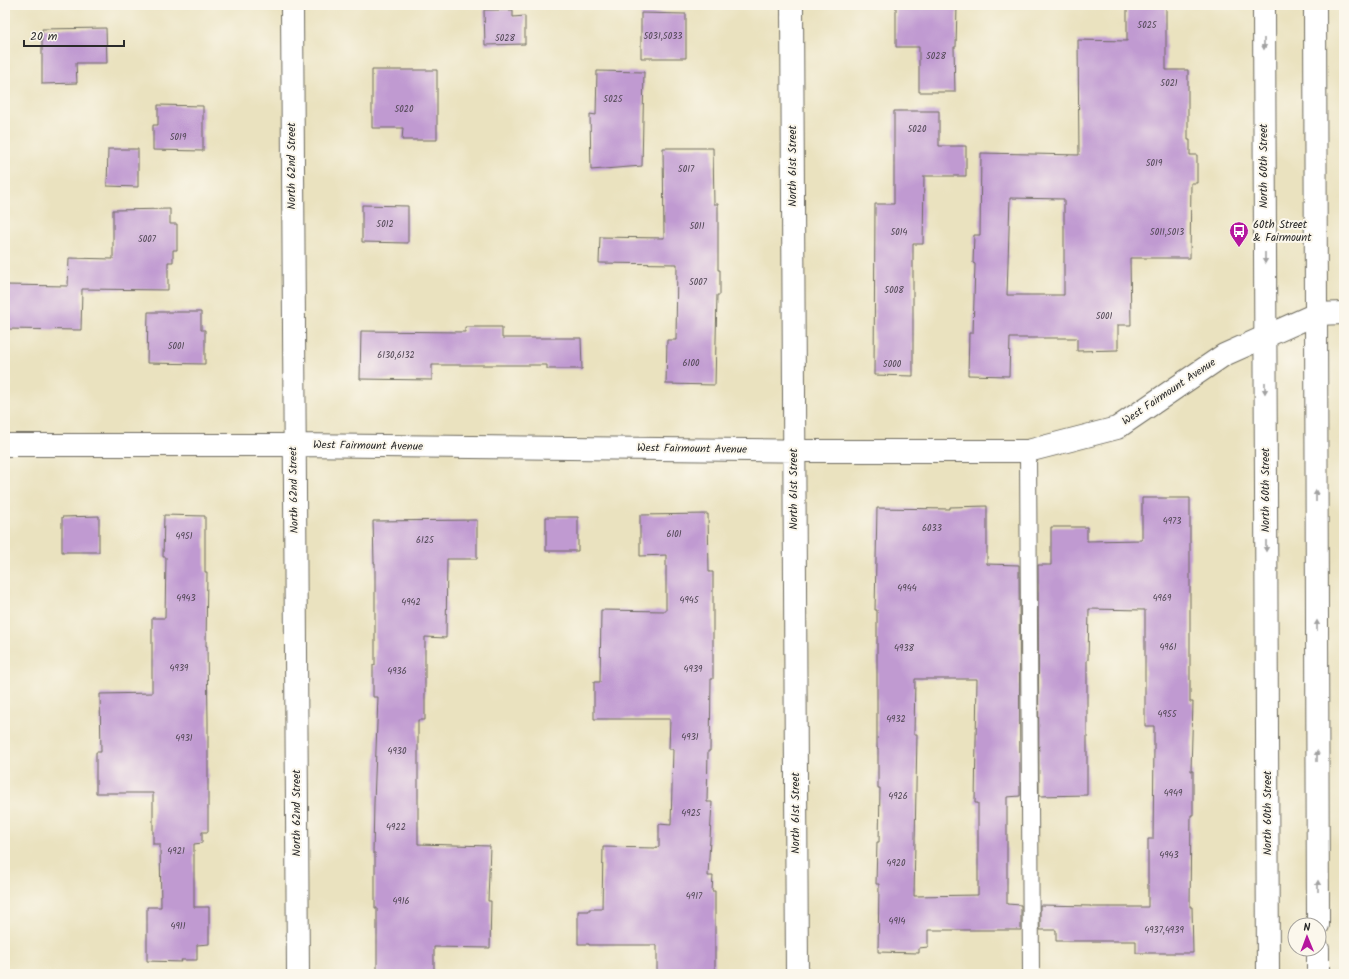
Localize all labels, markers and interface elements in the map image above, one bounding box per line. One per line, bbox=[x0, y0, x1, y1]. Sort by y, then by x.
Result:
house number: 5025 bbox=[1137, 18, 1158, 33]
scale bar bbox=[24, 22, 124, 48]
text: 20 m bbox=[30, 27, 58, 46]
house number: 5031,5033 bbox=[644, 29, 682, 44]
house number: 5028 bbox=[495, 31, 516, 46]
one-way arrow bbox=[1261, 38, 1267, 51]
house number: 5028 bbox=[926, 49, 947, 64]
house number: 5021 bbox=[1160, 76, 1178, 91]
house number: 5025 bbox=[603, 92, 624, 107]
house number: 5020 bbox=[394, 102, 414, 117]
street label: North 62nd Street bbox=[283, 122, 301, 209]
house number: 5020 bbox=[907, 122, 927, 137]
street label: North 60th Street bbox=[1255, 123, 1273, 208]
street label: North 61st Street bbox=[784, 125, 802, 207]
house number: 5019 bbox=[170, 130, 187, 145]
house number: 5019 bbox=[1146, 156, 1163, 171]
house number: 5017 bbox=[678, 162, 695, 177]
place label: 60th Street & Fairmount bbox=[1253, 216, 1312, 247]
house number: 5012 bbox=[376, 217, 394, 232]
house number: 5011 bbox=[690, 219, 705, 234]
bus stop icon: 60th Street & Fairmount bbox=[1228, 220, 1250, 248]
house number: 5014 bbox=[890, 225, 908, 240]
house number: 5011,5013 bbox=[1150, 225, 1184, 240]
house number: 5007 bbox=[138, 232, 157, 247]
one-way arrow bbox=[1262, 252, 1268, 265]
house number: 5007 bbox=[689, 275, 708, 290]
house number: 5008 bbox=[884, 283, 904, 298]
house number: 5001 bbox=[1096, 309, 1112, 324]
house number: 5001 bbox=[168, 339, 184, 354]
house number: 6130,6132 bbox=[377, 348, 415, 363]
street label: West Fairmount Avenue bbox=[1118, 354, 1220, 430]
house number: 6100 bbox=[683, 356, 700, 371]
house number: 5000 bbox=[883, 357, 902, 372]
one-way arrow bbox=[1262, 382, 1268, 395]
street label: West Fairmount Avenue bbox=[313, 436, 423, 456]
street label: West Fairmount Avenue bbox=[637, 439, 747, 459]
street label: North 62nd Street bbox=[284, 446, 304, 534]
street label: North 60th Street bbox=[1257, 447, 1275, 532]
street label: North 61st Street bbox=[785, 448, 803, 530]
one-way arrow bbox=[1313, 489, 1319, 502]
house number: 4973 bbox=[1163, 514, 1181, 529]
house number: 6033 bbox=[922, 521, 942, 536]
house number: 6101 bbox=[666, 527, 682, 542]
house number: 4951 bbox=[175, 529, 193, 544]
house number: 6125 bbox=[416, 533, 435, 548]
one-way arrow bbox=[1263, 540, 1269, 553]
house number: 4944 bbox=[897, 581, 917, 596]
house number: 4943 bbox=[176, 591, 196, 606]
house number: 4969 bbox=[1153, 591, 1172, 606]
house number: 4945 bbox=[679, 593, 700, 608]
house number: 4942 bbox=[401, 595, 421, 610]
one-way arrow bbox=[1314, 619, 1320, 632]
house number: 4961 bbox=[1159, 640, 1177, 655]
house number: 4938 bbox=[894, 641, 915, 656]
house number: 4939 bbox=[170, 661, 189, 676]
house number: 4939 bbox=[684, 662, 703, 677]
house number: 4936 bbox=[387, 664, 407, 679]
house number: 4955 bbox=[1157, 707, 1178, 722]
house number: 4932 bbox=[886, 712, 906, 727]
house number: 4931 bbox=[681, 730, 699, 745]
house number: 4931 bbox=[175, 731, 193, 746]
house number: 4930 bbox=[388, 744, 407, 759]
one-way arrow bbox=[1314, 749, 1320, 762]
street label: North 62nd Street bbox=[288, 769, 306, 856]
street label: North 60th Street bbox=[1259, 770, 1277, 855]
street label: North 61st Street bbox=[787, 772, 805, 854]
house number: 4949 bbox=[1164, 786, 1183, 801]
house number: 4926 bbox=[888, 789, 908, 804]
house number: 4925 bbox=[681, 806, 702, 821]
house number: 4922 bbox=[386, 820, 406, 835]
house number: 4921 bbox=[167, 844, 185, 859]
house number: 4943 bbox=[1159, 848, 1179, 863]
house number: 4920 bbox=[886, 856, 906, 871]
one-way arrow bbox=[1315, 879, 1321, 892]
house number: 4917 bbox=[686, 889, 703, 904]
house number: 4916 bbox=[392, 894, 410, 909]
house number: 4914 bbox=[888, 914, 906, 929]
north arrow bbox=[1287, 917, 1327, 957]
house number: 4911 bbox=[170, 919, 186, 934]
text: N bbox=[1303, 919, 1311, 937]
house number: 4937,4939 bbox=[1144, 923, 1184, 938]

